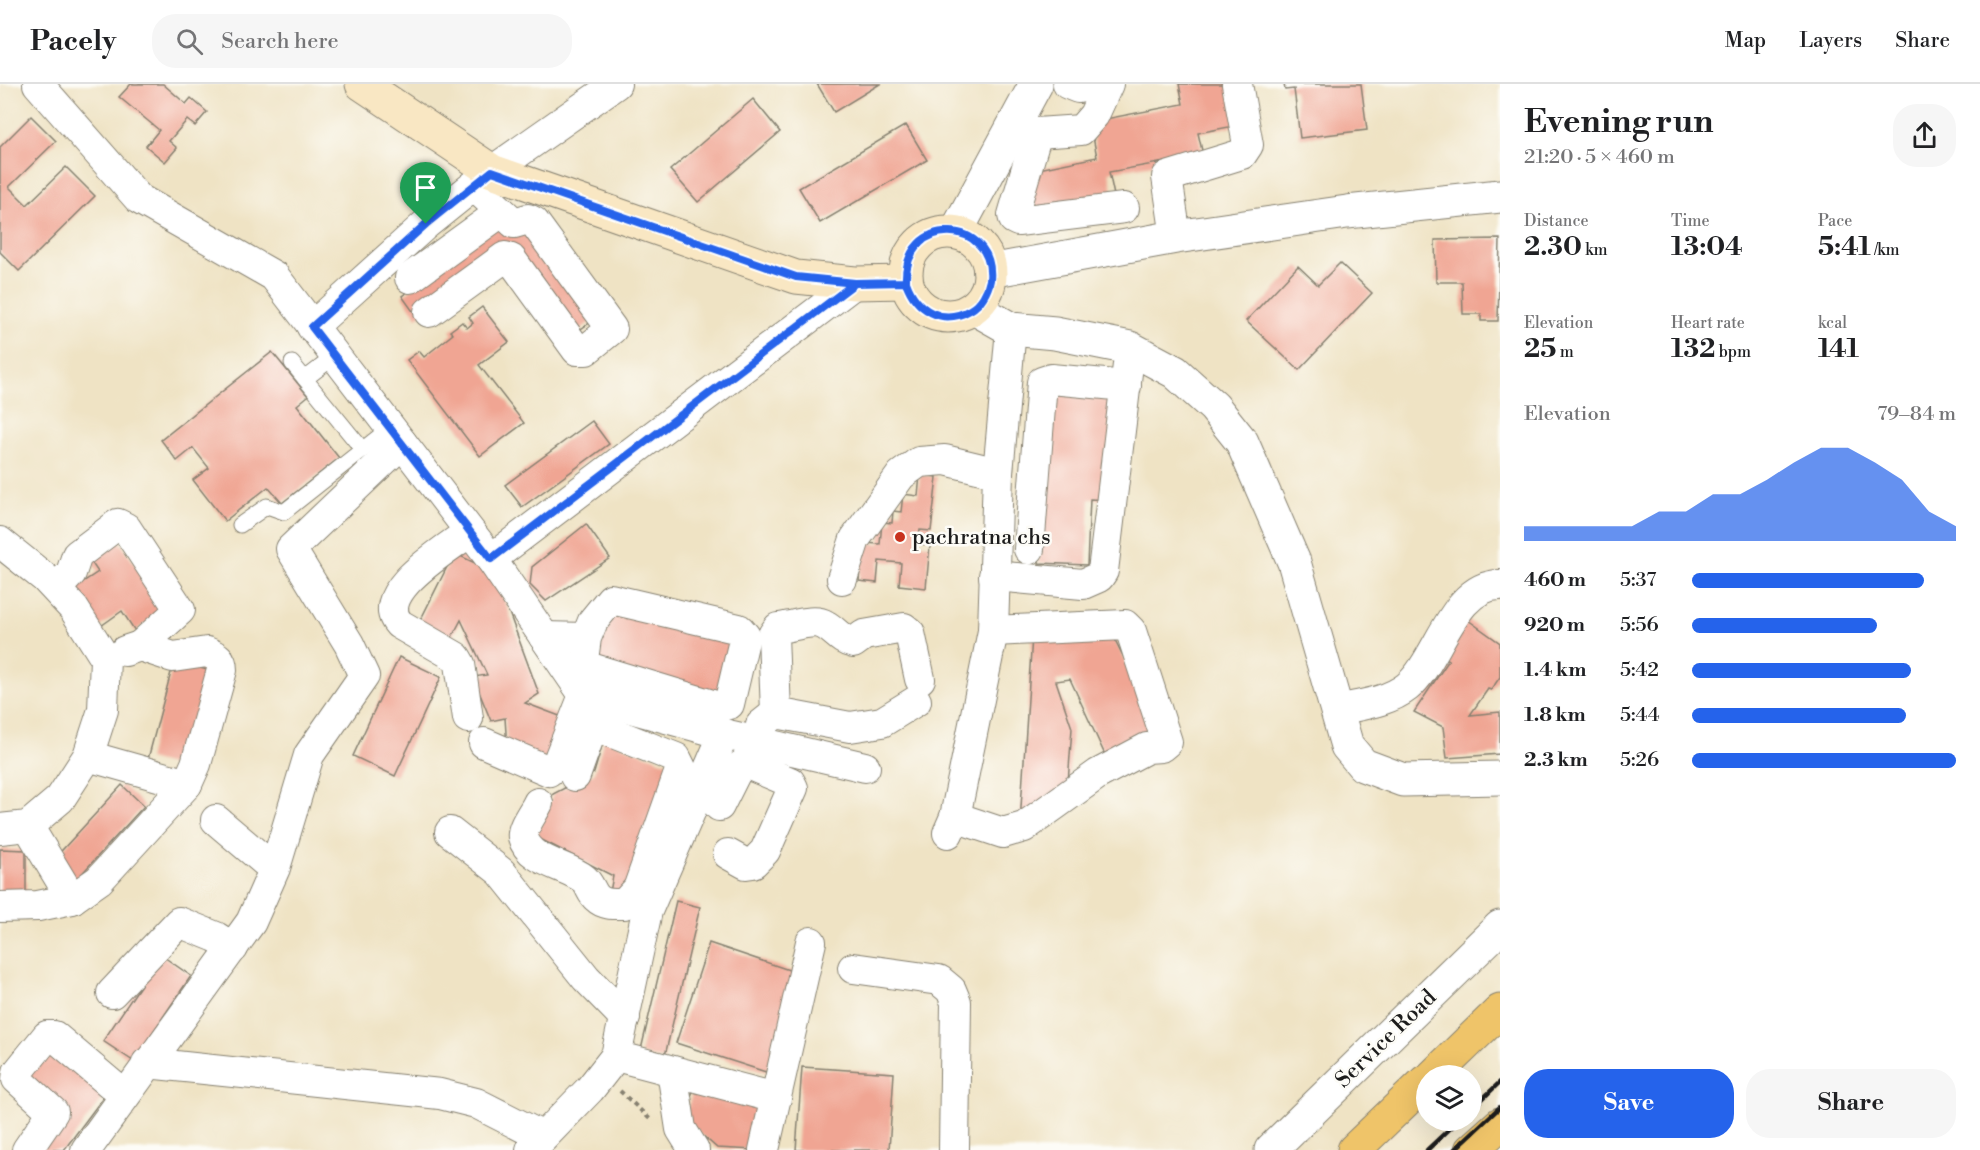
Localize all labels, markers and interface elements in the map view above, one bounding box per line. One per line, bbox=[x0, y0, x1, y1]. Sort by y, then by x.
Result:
search box bbox=[152, 14, 572, 68]
text: Pacely bbox=[30, 24, 116, 59]
icon: search bbox=[173, 25, 206, 58]
text: Search here bbox=[221, 28, 339, 55]
text: Map bbox=[1725, 28, 1766, 54]
text: Layers bbox=[1799, 28, 1862, 54]
text: Share bbox=[1895, 28, 1950, 54]
text: Evening run bbox=[1524, 102, 1713, 143]
button: share bbox=[1893, 104, 1956, 167]
text: 21:20 · 5 × 460 m bbox=[1524, 145, 1675, 170]
pin bbox=[400, 162, 451, 224]
icon: arrive bbox=[409, 171, 442, 204]
text: Distance bbox=[1524, 211, 1589, 231]
text: Time bbox=[1671, 211, 1710, 231]
text: Pace bbox=[1818, 211, 1852, 231]
text: 2.30 bbox=[1524, 231, 1582, 263]
text: 13:04 bbox=[1671, 231, 1743, 263]
text: 5:41 bbox=[1818, 231, 1871, 263]
text: km bbox=[1582, 240, 1608, 260]
text: /km bbox=[1871, 240, 1900, 260]
text: Elevation bbox=[1524, 313, 1593, 333]
text: Heart rate bbox=[1671, 313, 1745, 333]
text: kcal bbox=[1818, 313, 1847, 333]
text: 25 bbox=[1524, 333, 1556, 365]
text: 132 bbox=[1671, 333, 1715, 365]
text: 141 bbox=[1818, 333, 1859, 365]
text: m bbox=[1556, 342, 1574, 362]
text: bpm bbox=[1715, 342, 1751, 362]
text: Elevation bbox=[1524, 402, 1611, 427]
text: 79–84 m bbox=[1877, 402, 1956, 427]
place label: pachratna chs bbox=[912, 524, 1051, 551]
marker: pachratna chs bbox=[893, 530, 907, 544]
text: 460 m bbox=[1524, 568, 1586, 593]
text: 5:37 bbox=[1620, 568, 1656, 593]
text: 920 m bbox=[1524, 613, 1585, 638]
text: 5:56 bbox=[1620, 613, 1659, 638]
text: 1.4 km bbox=[1524, 658, 1586, 683]
text: 5:42 bbox=[1620, 658, 1659, 683]
text: 1.8 km bbox=[1524, 703, 1586, 728]
text: 5:44 bbox=[1620, 703, 1660, 728]
text: 2.3 km bbox=[1524, 748, 1588, 773]
text: 5:26 bbox=[1620, 748, 1659, 773]
street label: Service Road bbox=[1330, 984, 1443, 1094]
map controls bbox=[1416, 1065, 1482, 1131]
button: layers bbox=[1416, 1065, 1482, 1131]
button: Save bbox=[1524, 1069, 1734, 1138]
button: Share bbox=[1746, 1069, 1956, 1138]

